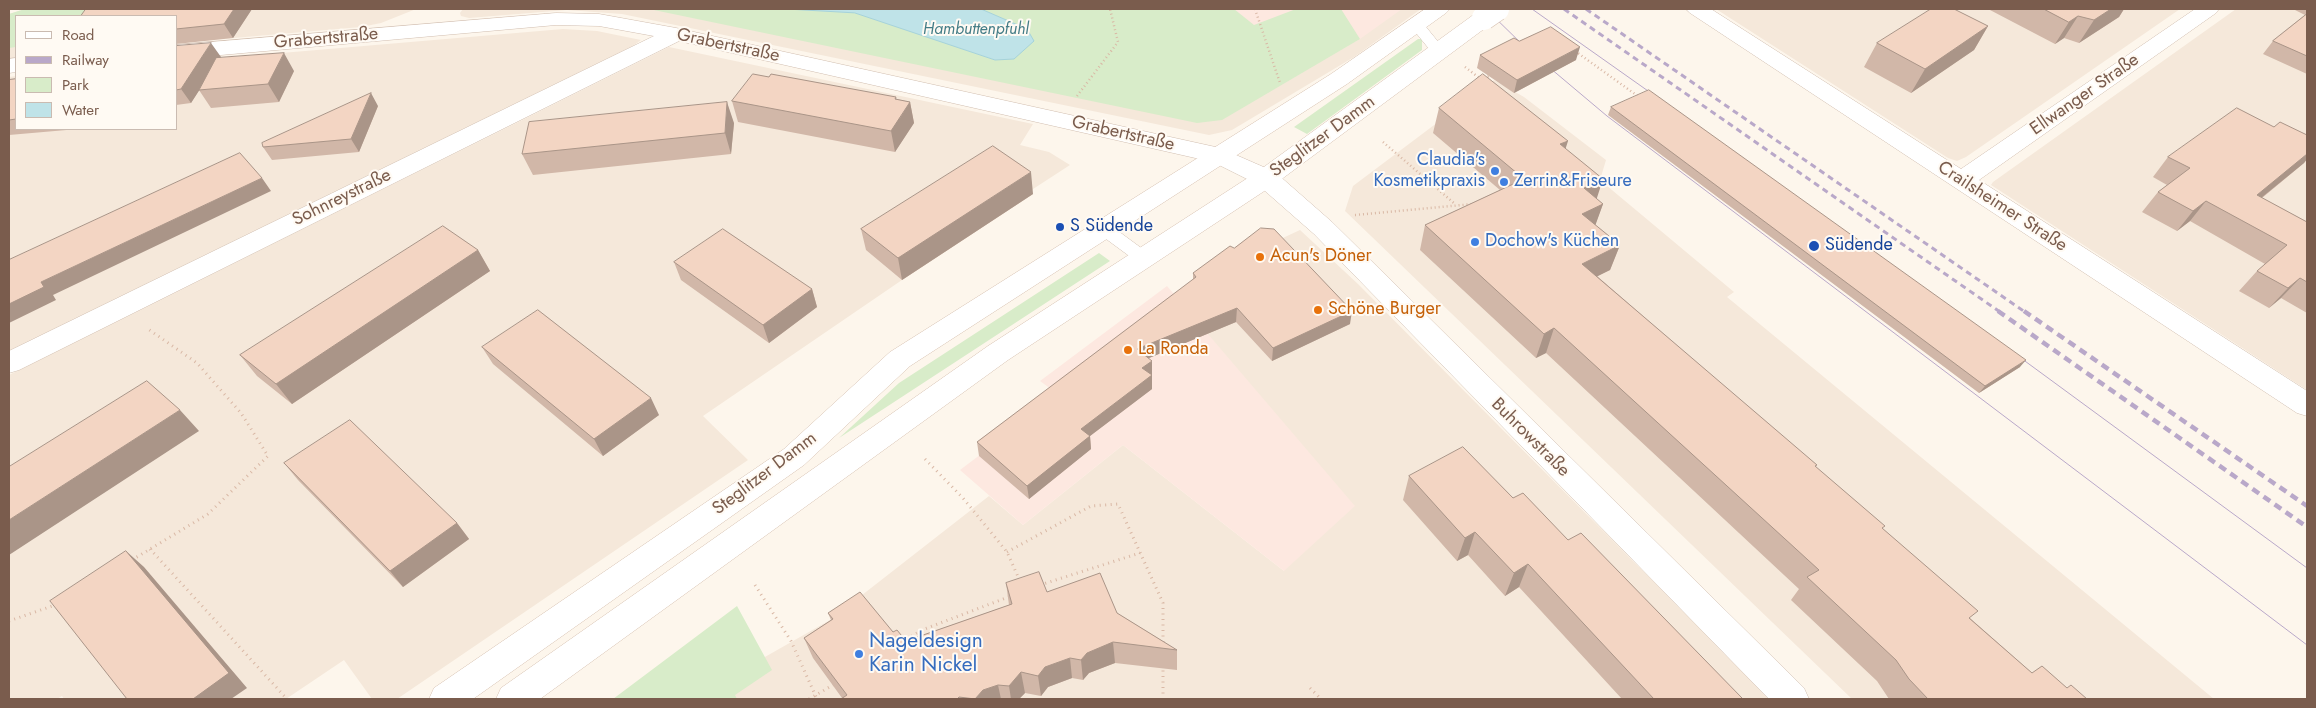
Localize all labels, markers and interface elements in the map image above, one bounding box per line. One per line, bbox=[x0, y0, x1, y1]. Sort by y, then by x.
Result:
legend bbox=[15, 15, 178, 130]
water label: Hambuttenpfuhl bbox=[923, 20, 1029, 40]
text: Road bbox=[62, 24, 94, 46]
street label: Grabertstraße bbox=[273, 24, 379, 54]
street label: Grabertstraße bbox=[675, 25, 781, 67]
text: Railway bbox=[62, 49, 109, 71]
street label: Ellwanger Straße bbox=[2026, 49, 2144, 141]
text: Park bbox=[62, 74, 89, 96]
street label: Steglitzer Damm bbox=[1266, 92, 1380, 182]
text: Water bbox=[62, 99, 99, 121]
street label: Grabertstraße bbox=[1070, 112, 1176, 156]
place label: Claudia's Kosmetikpraxis bbox=[1373, 150, 1485, 192]
street label: Crailsheimer Straße bbox=[1933, 157, 2071, 257]
street label: Sohnreystraße bbox=[289, 165, 395, 231]
marker: Claudia's Kosmetikpraxis bbox=[1489, 165, 1501, 177]
place label: Zerrin&Friseure bbox=[1514, 171, 1632, 193]
marker: Zerrin&Friseure bbox=[1498, 176, 1510, 188]
place label: S Südende bbox=[1070, 216, 1153, 238]
marker: S Südende bbox=[1054, 221, 1066, 233]
place label: Dochow's Küchen bbox=[1485, 231, 1619, 253]
place label: Südende bbox=[1825, 235, 1893, 257]
marker: Dochow's Küchen bbox=[1469, 236, 1481, 248]
marker: Südende bbox=[1807, 239, 1821, 253]
place label: Acun's Döner bbox=[1270, 246, 1372, 268]
marker: Acun's Döner bbox=[1254, 251, 1266, 263]
place label: Schöne Burger bbox=[1328, 299, 1441, 321]
marker: Schöne Burger bbox=[1312, 304, 1324, 316]
place label: La Ronda bbox=[1138, 339, 1208, 361]
marker: La Ronda bbox=[1122, 344, 1134, 356]
street label: Buhrowstraße bbox=[1486, 394, 1574, 482]
street label: Steglitzer Damm bbox=[709, 428, 821, 520]
place label: Nageldesign Karin Nickel bbox=[869, 629, 983, 679]
marker: Nageldesign Karin Nickel bbox=[853, 648, 865, 660]

